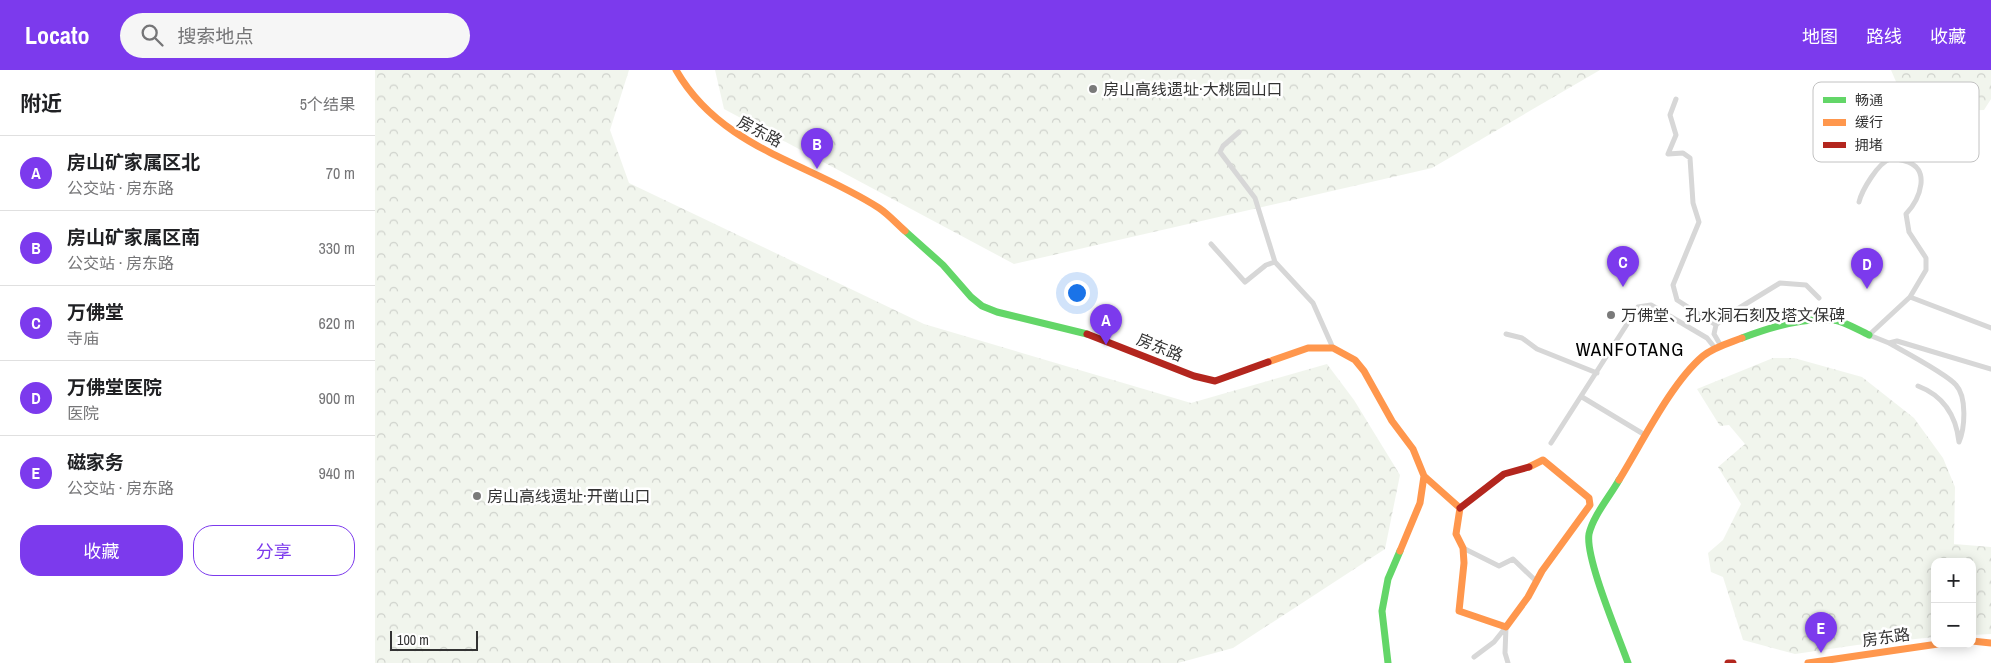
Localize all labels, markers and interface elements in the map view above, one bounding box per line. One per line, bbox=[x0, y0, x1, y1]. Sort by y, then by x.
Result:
search box bbox=[120, 13, 470, 58]
text: Locato bbox=[25, 19, 90, 51]
icon: search bbox=[138, 21, 166, 49]
text: 搜索地点 bbox=[178, 23, 254, 49]
text: 地图 bbox=[1802, 24, 1838, 49]
text: 路线 bbox=[1866, 24, 1902, 49]
text: 收藏 bbox=[1930, 24, 1966, 49]
place label: 房山高线遗址·大桃园山口 bbox=[1103, 78, 1283, 100]
legend bbox=[1813, 82, 1979, 162]
marker: 房山高线遗址·大桃园山口 bbox=[1087, 83, 1099, 95]
text: 附近 bbox=[20, 89, 62, 118]
text: 畅通 bbox=[1855, 91, 1883, 109]
text: 5个结果 bbox=[300, 93, 355, 115]
street label: 房东路 bbox=[734, 110, 786, 152]
text: 缓行 bbox=[1855, 113, 1883, 131]
pin: B bbox=[801, 128, 833, 169]
text: 拥堵 bbox=[1855, 136, 1883, 154]
text: 房山矿家属区北 bbox=[67, 149, 200, 175]
text: A bbox=[31, 162, 41, 184]
text: 70 m bbox=[326, 162, 355, 184]
text: 公交站 · 房东路 bbox=[67, 177, 174, 199]
text: 房山矿家属区南 bbox=[67, 224, 200, 250]
text: B bbox=[31, 237, 41, 259]
text: 330 m bbox=[319, 237, 355, 259]
pin: C bbox=[1607, 246, 1639, 287]
pin: D bbox=[1851, 248, 1883, 289]
text: 公交站 · 房东路 bbox=[67, 252, 174, 274]
your location bbox=[1064, 280, 1090, 306]
text: 万佛堂 bbox=[67, 299, 124, 325]
pin: A bbox=[1090, 304, 1122, 345]
place label: 万佛堂、孔水洞石刻及塔文保碑 bbox=[1621, 304, 1845, 326]
marker: 万佛堂、孔水洞石刻及塔文保碑 bbox=[1605, 309, 1617, 321]
text: C bbox=[31, 312, 41, 334]
text: 620 m bbox=[319, 312, 355, 334]
text: 寺庙 bbox=[67, 327, 99, 349]
street label: 房东路 bbox=[1134, 328, 1186, 366]
district label: WANFOTANG bbox=[1576, 336, 1684, 362]
text: 万佛堂医院 bbox=[67, 374, 162, 400]
text: D bbox=[31, 387, 41, 409]
text: 900 m bbox=[319, 387, 355, 409]
text: 医院 bbox=[67, 402, 99, 424]
text: 磁家务 bbox=[67, 449, 124, 475]
text: E bbox=[32, 462, 40, 484]
text: 940 m bbox=[319, 462, 355, 484]
text: 公交站 · 房东路 bbox=[67, 477, 174, 499]
place label: 房山高线遗址·开凿山口 bbox=[487, 485, 651, 507]
marker: 房山高线遗址·开凿山口 bbox=[471, 490, 483, 502]
button: 收藏 bbox=[20, 525, 183, 576]
button: 分享 bbox=[193, 525, 355, 576]
map controls bbox=[1931, 558, 1976, 648]
button: + bbox=[1931, 558, 1976, 603]
button: − bbox=[1931, 603, 1976, 648]
pin: E bbox=[1805, 612, 1837, 653]
street label: 房东路 bbox=[1861, 623, 1911, 651]
scale bar bbox=[390, 628, 477, 651]
text: 100 m bbox=[397, 631, 429, 649]

